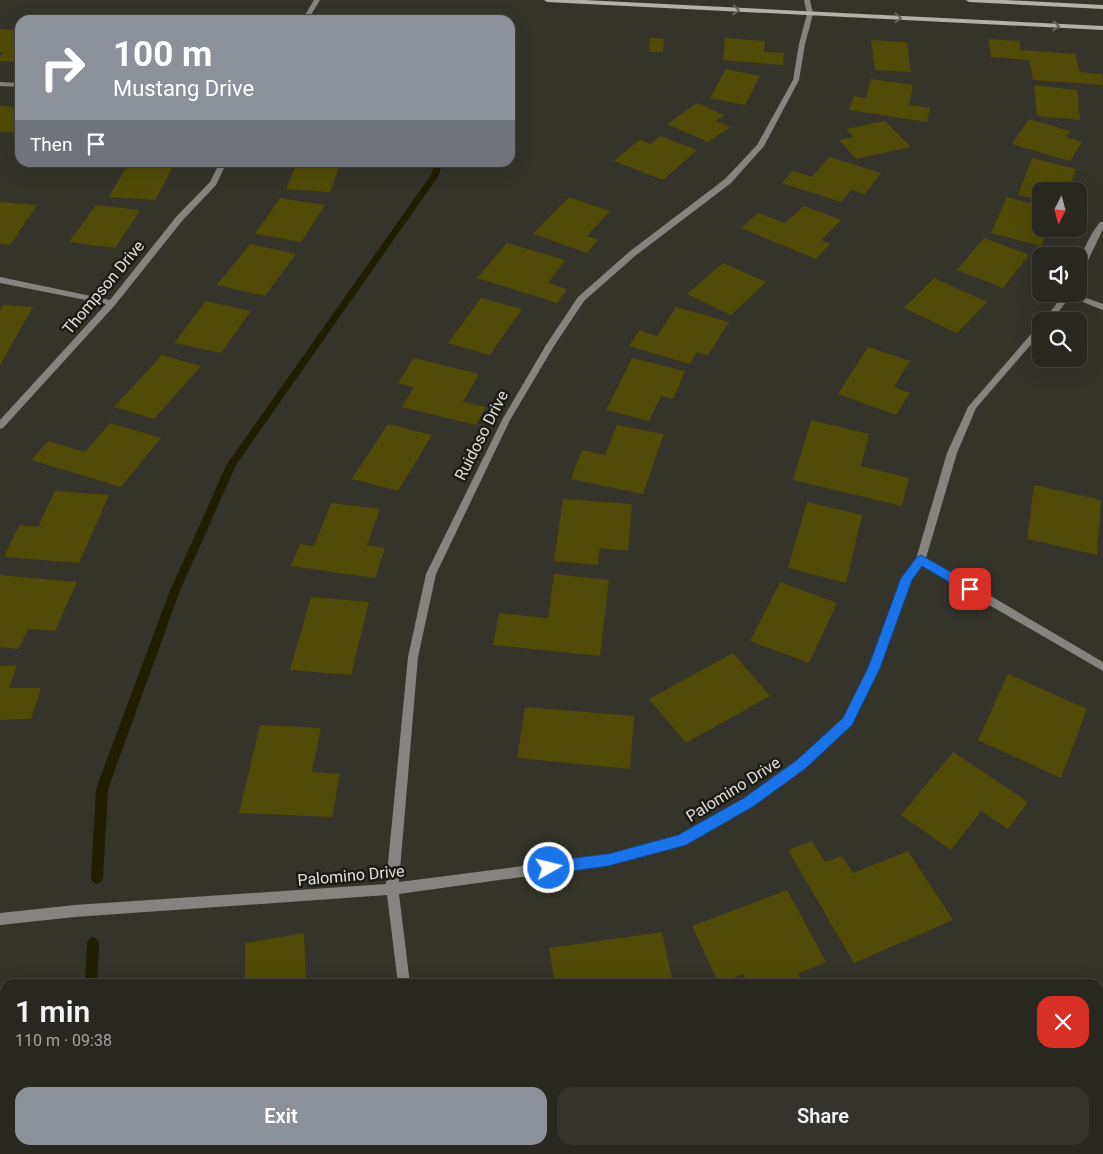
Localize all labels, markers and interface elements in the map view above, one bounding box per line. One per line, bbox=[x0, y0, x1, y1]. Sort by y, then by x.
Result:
one-way arrow bbox=[732, 5, 740, 16]
one-way arrow bbox=[895, 13, 903, 24]
one-way arrow bbox=[1052, 20, 1060, 31]
text: 100 m bbox=[113, 34, 212, 75]
icon: right bbox=[30, 35, 95, 100]
text: Mustang Drive bbox=[113, 76, 254, 101]
icon: arrive bbox=[82, 130, 110, 158]
text: Then bbox=[30, 133, 72, 156]
north arrow bbox=[1032, 182, 1088, 238]
map controls bbox=[1032, 182, 1087, 367]
street label: Thompson Drive bbox=[59, 237, 148, 338]
button: sound bbox=[1032, 247, 1087, 302]
button: search bbox=[1032, 312, 1087, 367]
street label: Ruidoso Drive bbox=[451, 387, 512, 483]
pin bbox=[949, 568, 991, 610]
icon: arrive bbox=[956, 575, 984, 603]
street label: Palomino Drive bbox=[683, 753, 784, 826]
position arrow bbox=[522, 841, 574, 893]
street label: Palomino Drive bbox=[297, 861, 405, 890]
text: 1 min bbox=[15, 994, 90, 1029]
button: close bbox=[1037, 996, 1089, 1048]
text: 110 m · 09:38 bbox=[15, 1031, 112, 1050]
button: Exit bbox=[15, 1087, 547, 1145]
button: Share bbox=[557, 1087, 1089, 1145]

